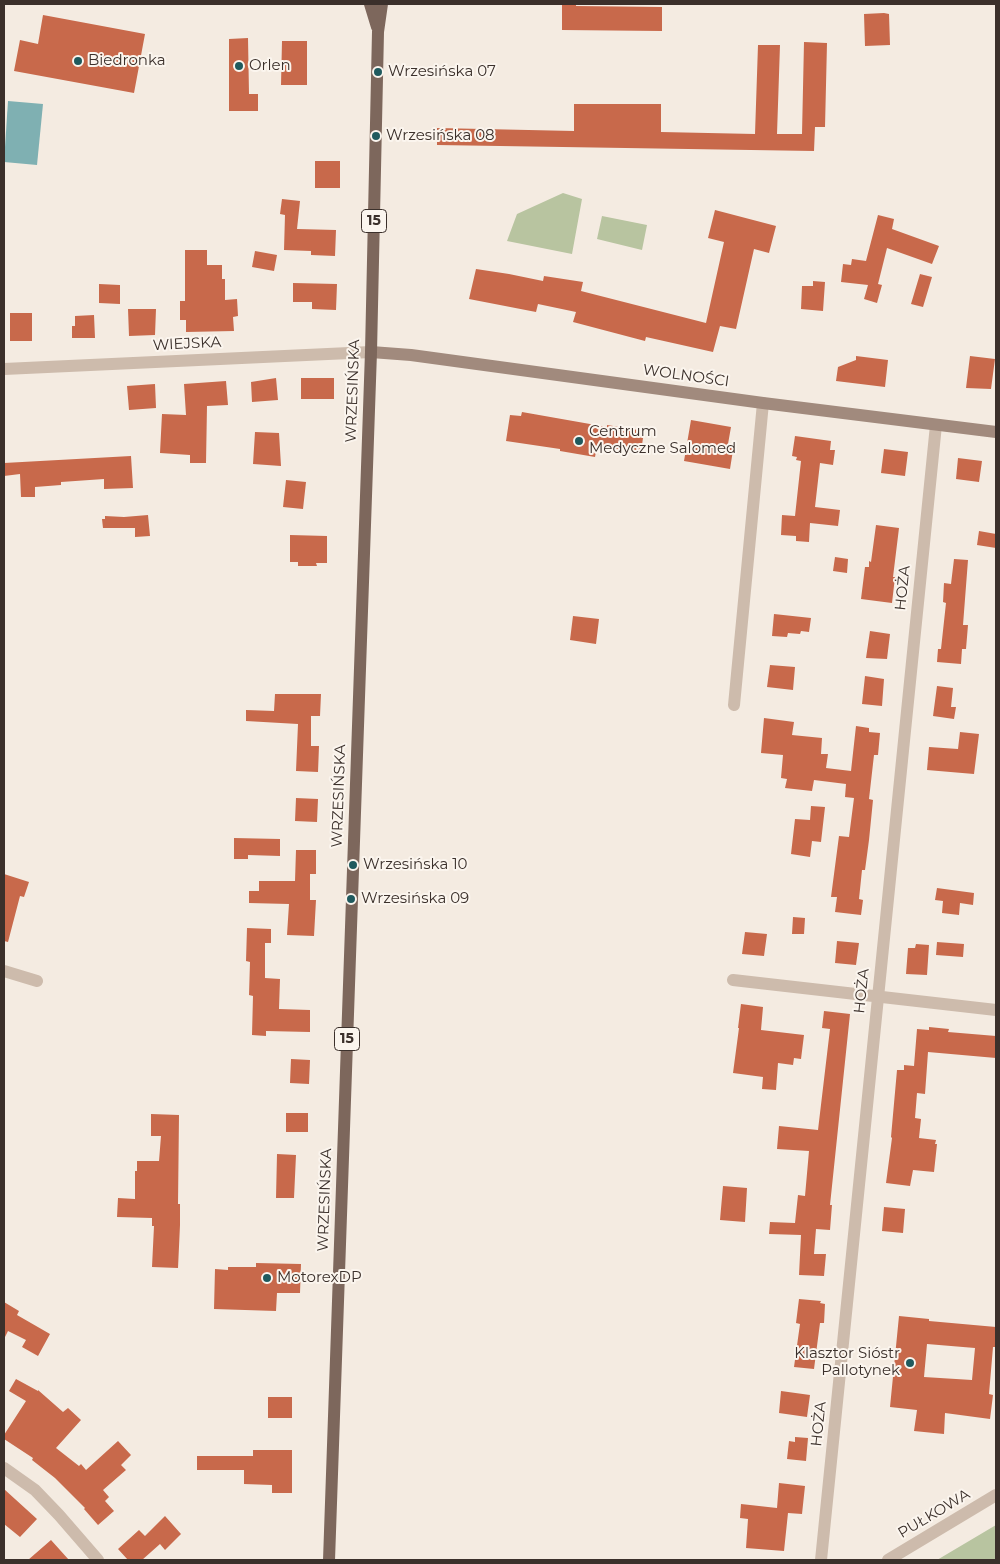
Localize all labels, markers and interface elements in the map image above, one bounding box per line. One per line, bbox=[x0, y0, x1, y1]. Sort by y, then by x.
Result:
place label: Biedronka bbox=[88, 52, 166, 70]
marker: Biedronka bbox=[72, 55, 84, 67]
place label: Orlen bbox=[249, 57, 291, 75]
marker: Orlen bbox=[233, 60, 245, 72]
place label: Wrzesińska 07 bbox=[388, 63, 496, 81]
marker: Wrzesińska 07 bbox=[372, 66, 384, 78]
place label: Wrzesińska 08 bbox=[386, 127, 495, 145]
marker: Wrzesińska 08 bbox=[370, 130, 382, 142]
road number: 15 bbox=[362, 210, 386, 232]
street label: WIEJSKA bbox=[152, 333, 222, 355]
street label: WRZESIŃSKA bbox=[342, 339, 364, 443]
street label: WOLNOŚCI bbox=[642, 361, 730, 391]
place label: Centrum Medyczne Salomed bbox=[589, 423, 736, 458]
marker: Centrum Medyczne Salomed bbox=[573, 435, 585, 447]
street label: HOŻA bbox=[892, 565, 914, 611]
street label: WRZESIŃSKA bbox=[328, 744, 350, 848]
place label: Wrzesińska 10 bbox=[363, 856, 468, 874]
marker: Wrzesińska 10 bbox=[347, 859, 359, 871]
place label: Wrzesińska 09 bbox=[361, 890, 469, 908]
marker: Wrzesińska 09 bbox=[345, 893, 357, 905]
street label: HOŻA bbox=[851, 968, 873, 1014]
road number: 15 bbox=[334, 1028, 360, 1050]
street label: WRZESIŃSKA bbox=[314, 1148, 336, 1252]
place label: MotorexDP bbox=[277, 1269, 362, 1287]
marker: MotorexDP bbox=[261, 1272, 273, 1284]
place label: Klasztor Sióstr Pallotynek bbox=[794, 1345, 900, 1380]
marker: Klasztor Sióstr Pallotynek bbox=[904, 1357, 916, 1369]
street label: HOŻA bbox=[808, 1401, 830, 1447]
street label: PUŁKOWA bbox=[895, 1486, 973, 1542]

